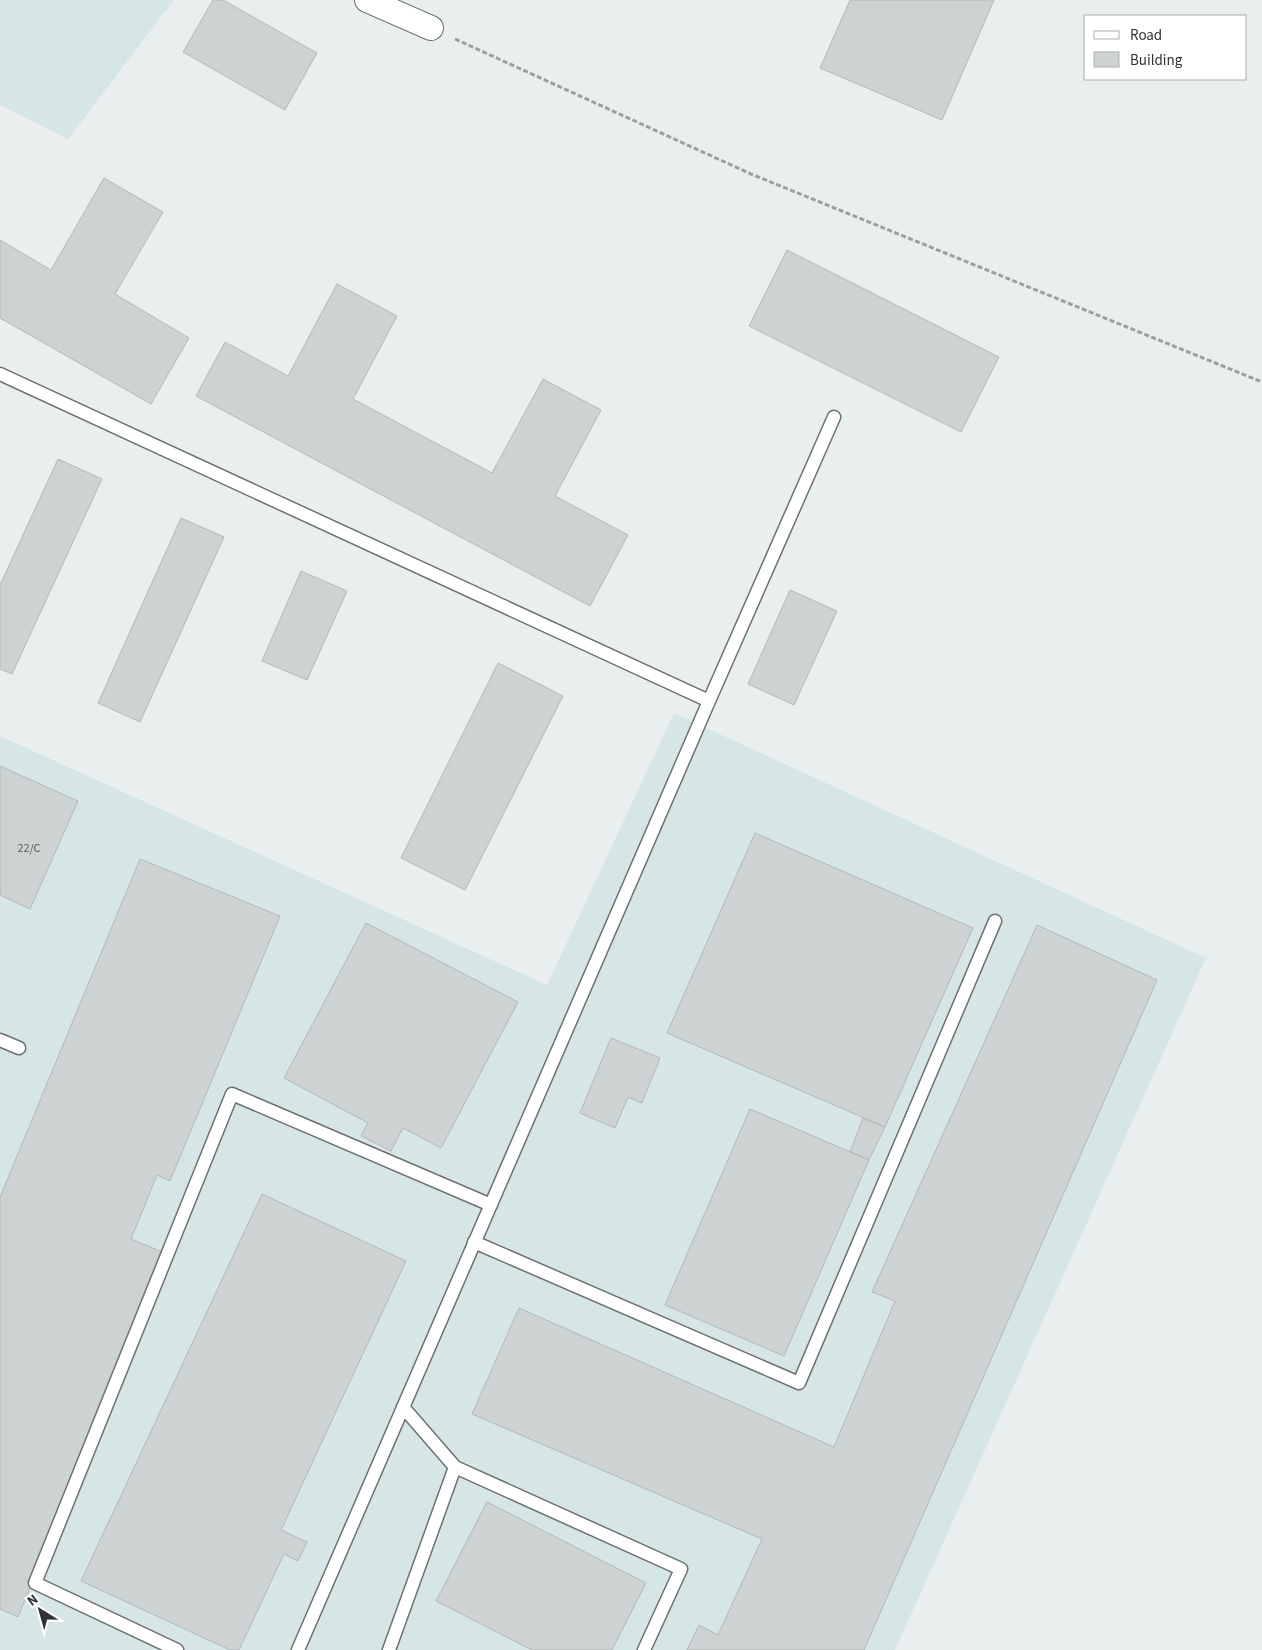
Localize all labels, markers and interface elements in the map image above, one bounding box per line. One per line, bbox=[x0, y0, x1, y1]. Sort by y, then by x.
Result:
legend bbox=[1084, 15, 1247, 80]
text: Road bbox=[1130, 25, 1162, 46]
text: Building bbox=[1130, 50, 1183, 71]
house number: 22/C bbox=[18, 840, 41, 857]
north arrow bbox=[15, 1585, 65, 1635]
text: N bbox=[23, 1590, 43, 1611]

